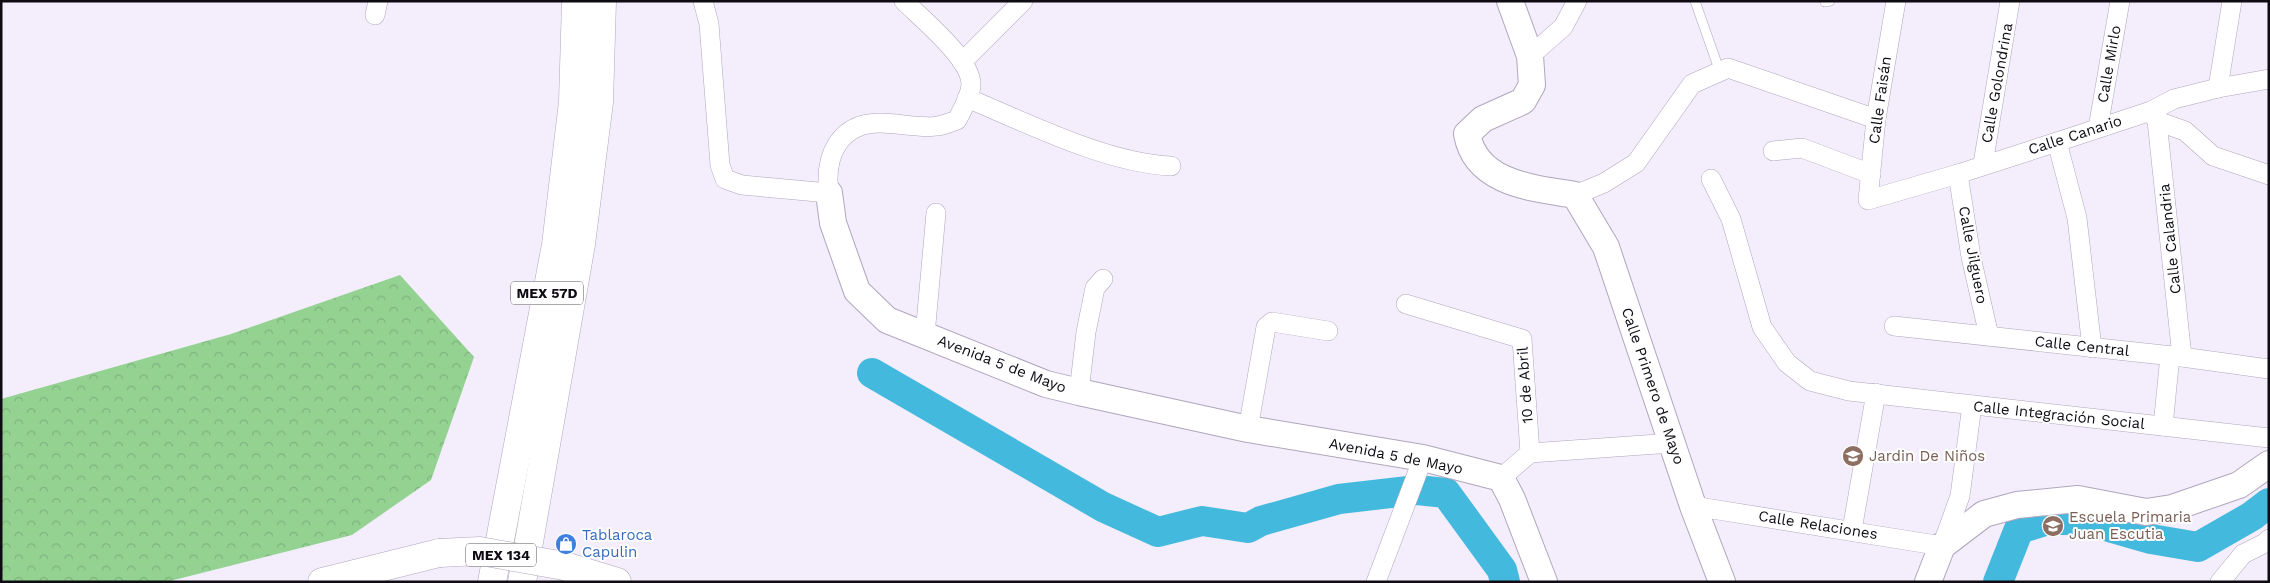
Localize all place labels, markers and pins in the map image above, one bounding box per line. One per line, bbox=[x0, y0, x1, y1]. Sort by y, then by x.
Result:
school or university icon: Jardin De Niños bbox=[1841, 444, 1865, 468]
place label: Jardin De Niños bbox=[1869, 447, 1985, 465]
place label: Escuela Primaria Juan Escutia bbox=[2069, 508, 2192, 543]
school or university icon: Escuela Primaria Juan Escutia bbox=[2041, 514, 2065, 538]
place label: Tablaroca Capulin bbox=[582, 526, 653, 561]
shop icon: Tablaroca Capulin bbox=[554, 532, 578, 556]

